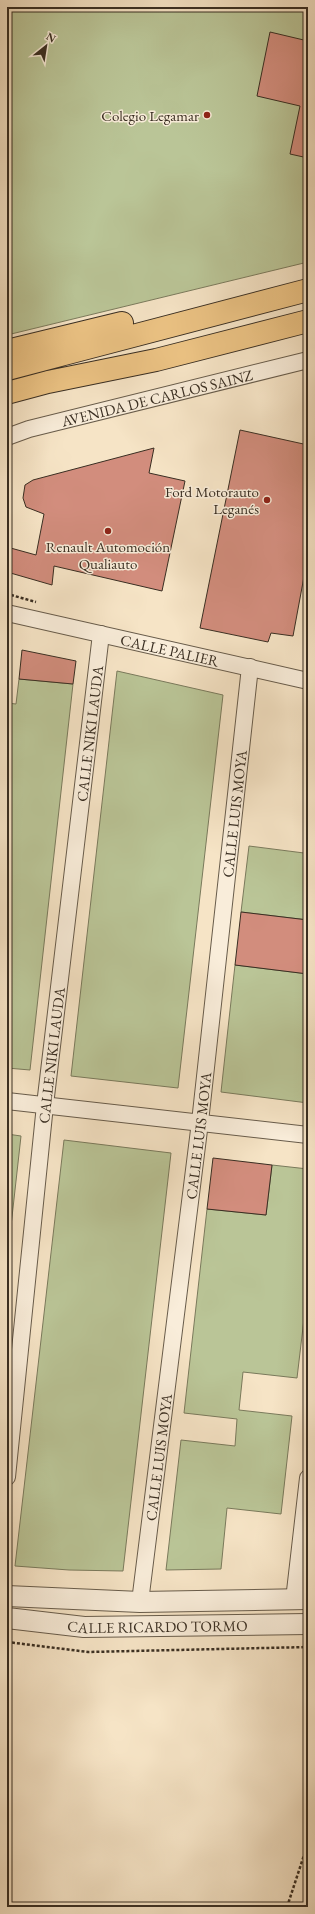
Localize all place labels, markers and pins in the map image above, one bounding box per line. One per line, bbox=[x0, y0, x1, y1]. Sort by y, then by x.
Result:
place label: Colegio Legamar bbox=[101, 106, 199, 125]
marker: Colegio Legamar bbox=[202, 110, 212, 120]
place label: Ford Motorauto Leganés bbox=[165, 482, 259, 518]
marker: Ford Motorauto Leganés bbox=[262, 495, 272, 505]
marker: Renault Automoción Qualiauto bbox=[103, 526, 113, 536]
place label: Renault Automoción Qualiauto bbox=[46, 537, 170, 573]

